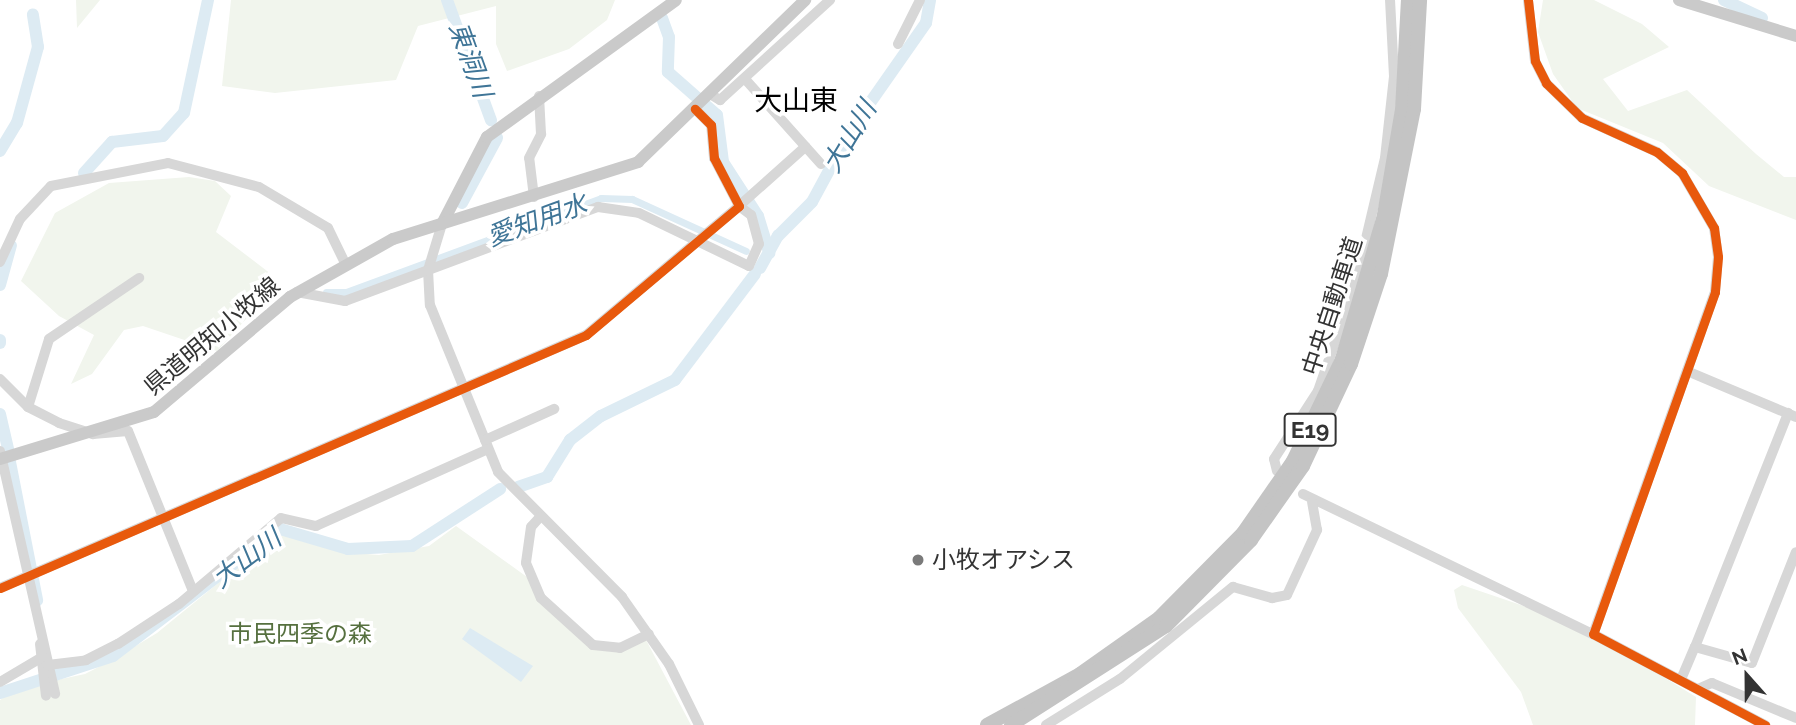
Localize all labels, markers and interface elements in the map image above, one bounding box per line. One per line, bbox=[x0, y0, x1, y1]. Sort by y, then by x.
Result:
water label: 東洞川 bbox=[442, 18, 498, 102]
district label: 大山東 bbox=[754, 84, 838, 118]
water label: 大山川 bbox=[817, 96, 883, 178]
water label: 愛知用水 bbox=[483, 189, 591, 253]
street label: 中央自動車道 bbox=[1296, 233, 1368, 379]
street label: 県道明知小牧線 bbox=[138, 271, 286, 401]
road number: E19 bbox=[1282, 410, 1338, 450]
water label: 大山川 bbox=[206, 523, 288, 595]
place label: 小牧オアシス bbox=[932, 546, 1076, 574]
marker: 小牧オアシス bbox=[910, 552, 926, 568]
park label: 市民四季の森 bbox=[228, 620, 372, 648]
north arrow bbox=[1712, 641, 1782, 711]
text: N bbox=[1729, 644, 1750, 669]

